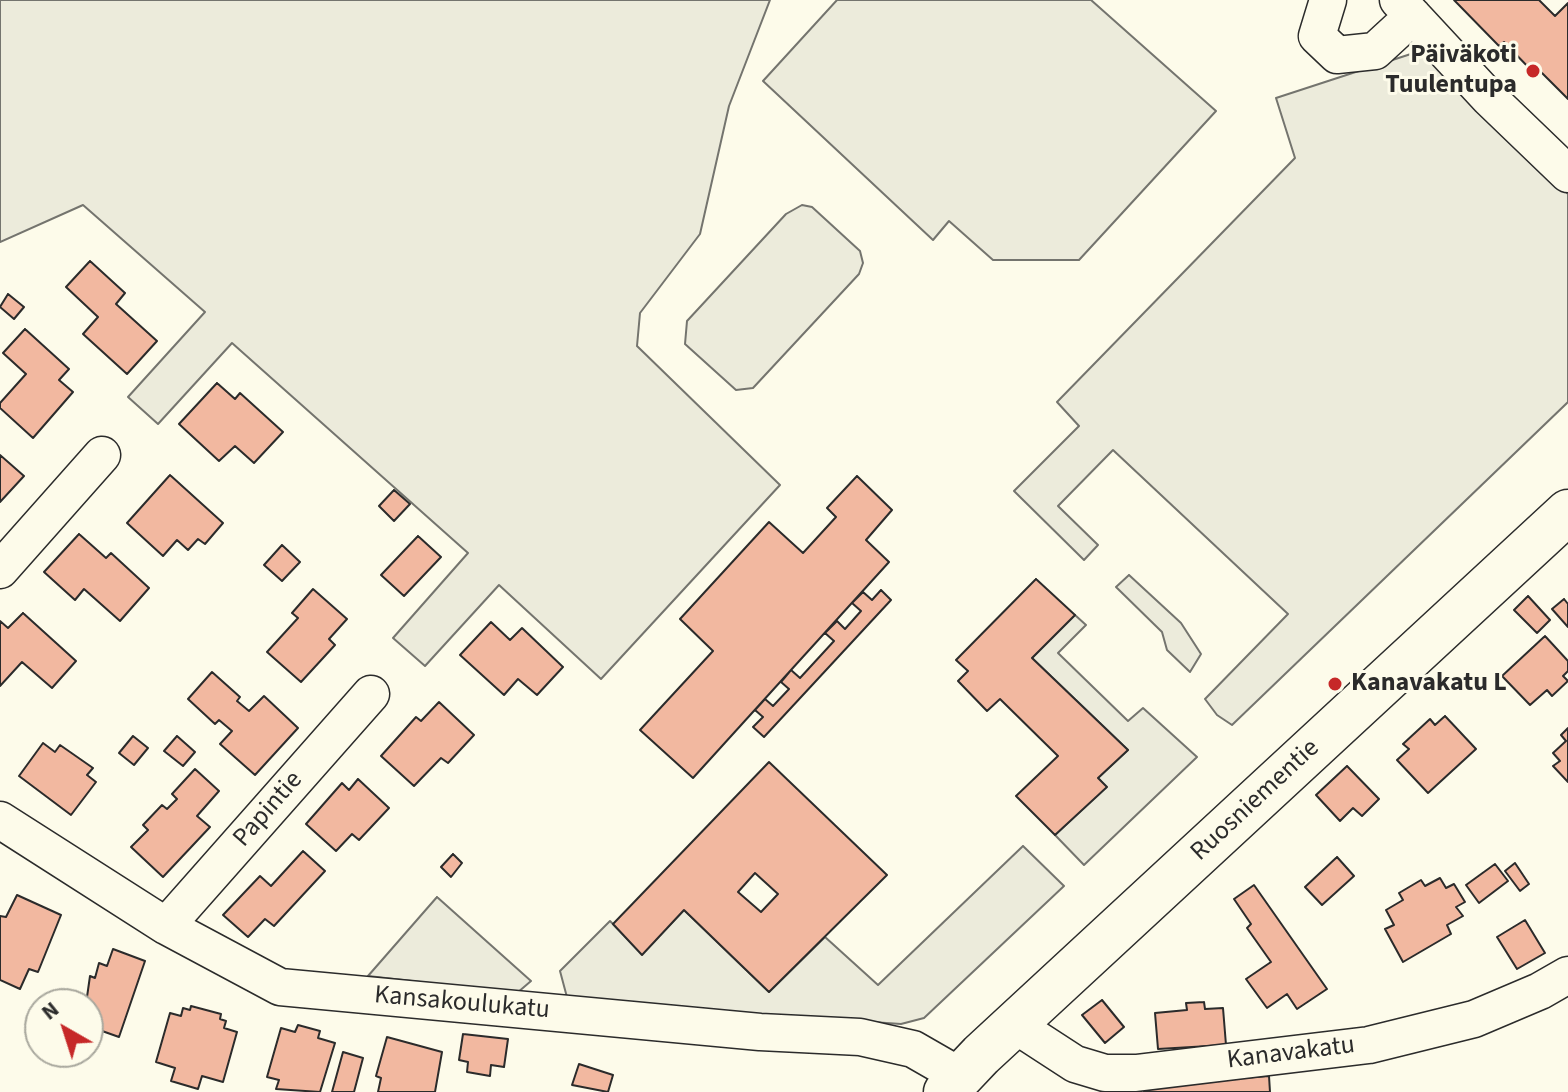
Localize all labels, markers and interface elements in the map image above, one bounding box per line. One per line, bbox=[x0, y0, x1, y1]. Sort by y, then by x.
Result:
place label: Päiväkoti Tuulentupa bbox=[1385, 40, 1517, 102]
marker: Päiväkoti Tuulentupa bbox=[1524, 62, 1542, 80]
place label: Kanavakatu L bbox=[1351, 668, 1507, 700]
marker: Kanavakatu L bbox=[1326, 675, 1344, 693]
street label: Ruosniementie bbox=[1185, 734, 1327, 868]
street label: Papintie bbox=[228, 766, 310, 854]
street label: Kansakoulukatu bbox=[373, 981, 551, 1027]
north arrow bbox=[24, 988, 104, 1068]
text: N bbox=[34, 994, 66, 1028]
street label: Kanavakatu bbox=[1225, 1031, 1357, 1077]

